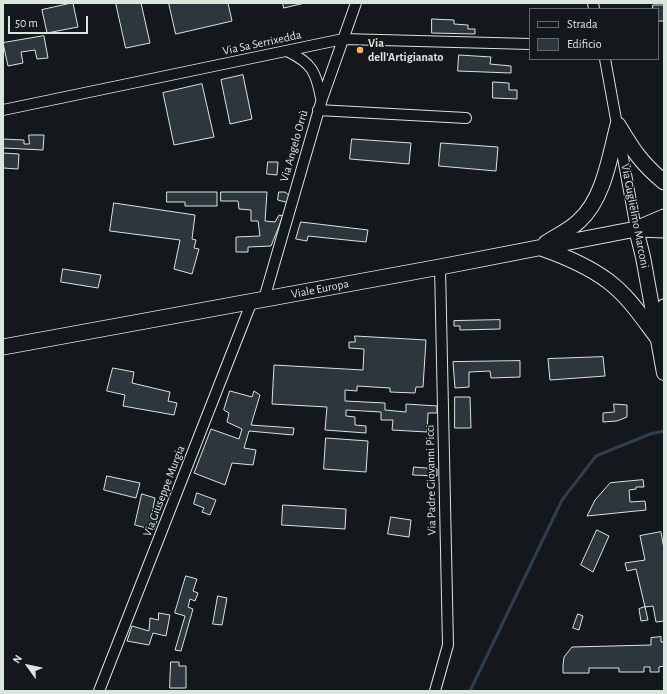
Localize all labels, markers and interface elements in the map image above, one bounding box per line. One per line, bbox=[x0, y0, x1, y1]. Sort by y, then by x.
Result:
scale bar bbox=[10, 8, 90, 34]
legend bbox=[529, 8, 659, 60]
text: 50 m bbox=[15, 17, 38, 29]
text: Strada bbox=[567, 18, 598, 30]
street label: Via Sa Serrixedda bbox=[221, 28, 303, 58]
place label: Via dell'Artigianato bbox=[368, 36, 443, 64]
text: Edificio bbox=[567, 38, 602, 50]
marker: Via dell'Artigianato bbox=[355, 45, 365, 55]
street label: Via Angelo Orrù bbox=[277, 108, 311, 184]
street label: Via Guglielmo Marconi bbox=[618, 163, 652, 269]
street label: Viale Europa bbox=[290, 276, 350, 302]
street label: Via Padre Giovanni Picci bbox=[423, 424, 439, 536]
street label: Via Giuseppe Murgia bbox=[140, 443, 188, 539]
north arrow bbox=[8, 646, 48, 686]
text: N bbox=[11, 653, 24, 665]

